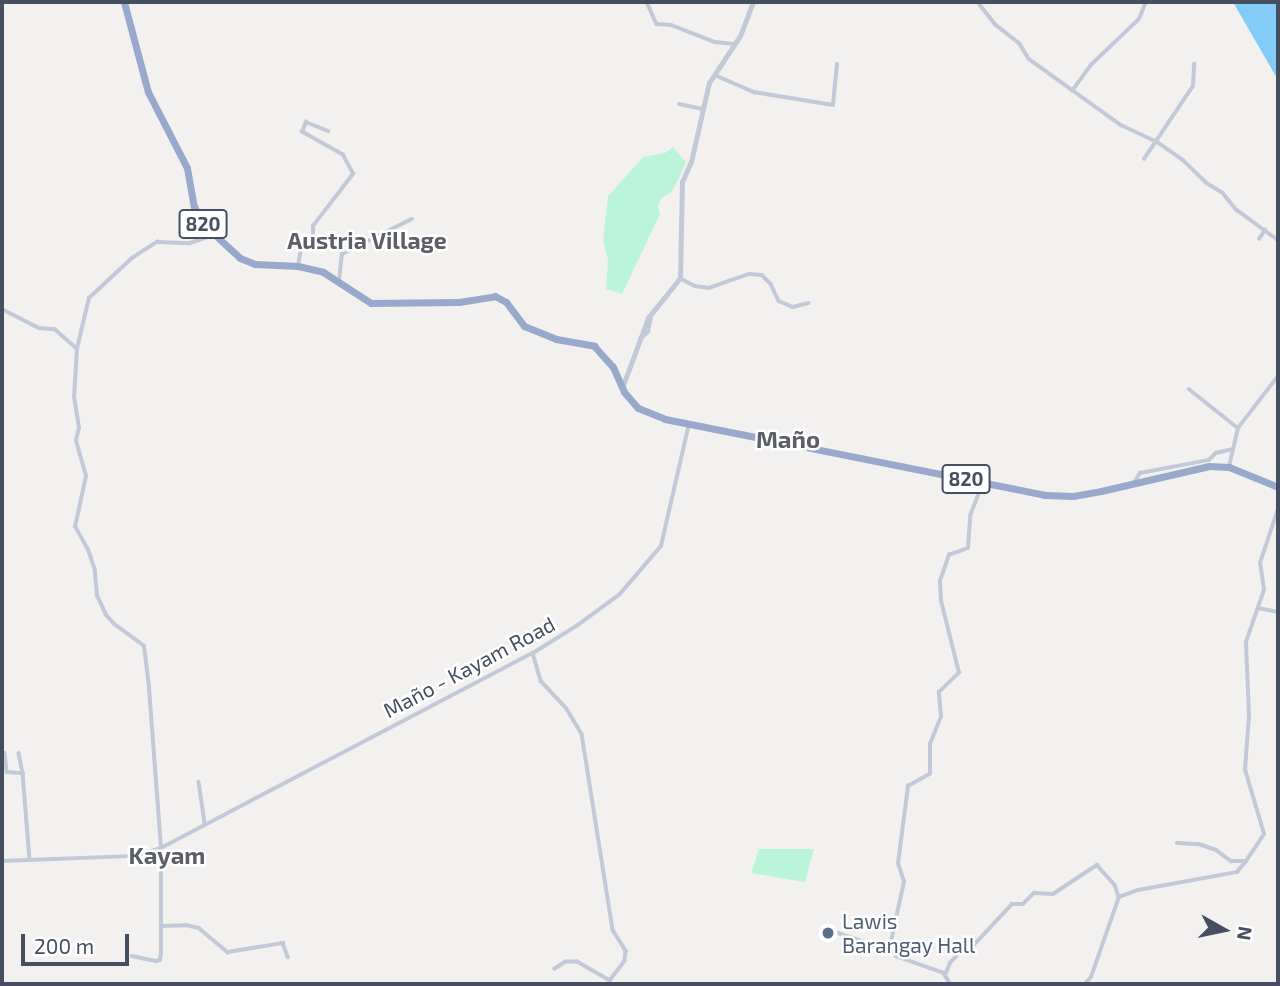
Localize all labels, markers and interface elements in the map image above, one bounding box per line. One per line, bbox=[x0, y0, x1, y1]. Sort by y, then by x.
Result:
road number: 820 bbox=[178, 208, 228, 240]
district label: Austria Village bbox=[287, 226, 447, 254]
district label: Maño bbox=[756, 425, 820, 453]
road number: 820 bbox=[942, 464, 990, 494]
street label: Maño - Kayam Road bbox=[379, 611, 559, 723]
district label: Kayam bbox=[128, 841, 206, 869]
north arrow bbox=[1189, 895, 1259, 965]
place label: Lawis Barangay Hall bbox=[842, 908, 976, 958]
scale bar bbox=[24, 920, 133, 964]
marker: Lawis Barangay Hall bbox=[820, 925, 836, 941]
text: N bbox=[1233, 925, 1258, 942]
text: 200 m bbox=[34, 933, 94, 958]

